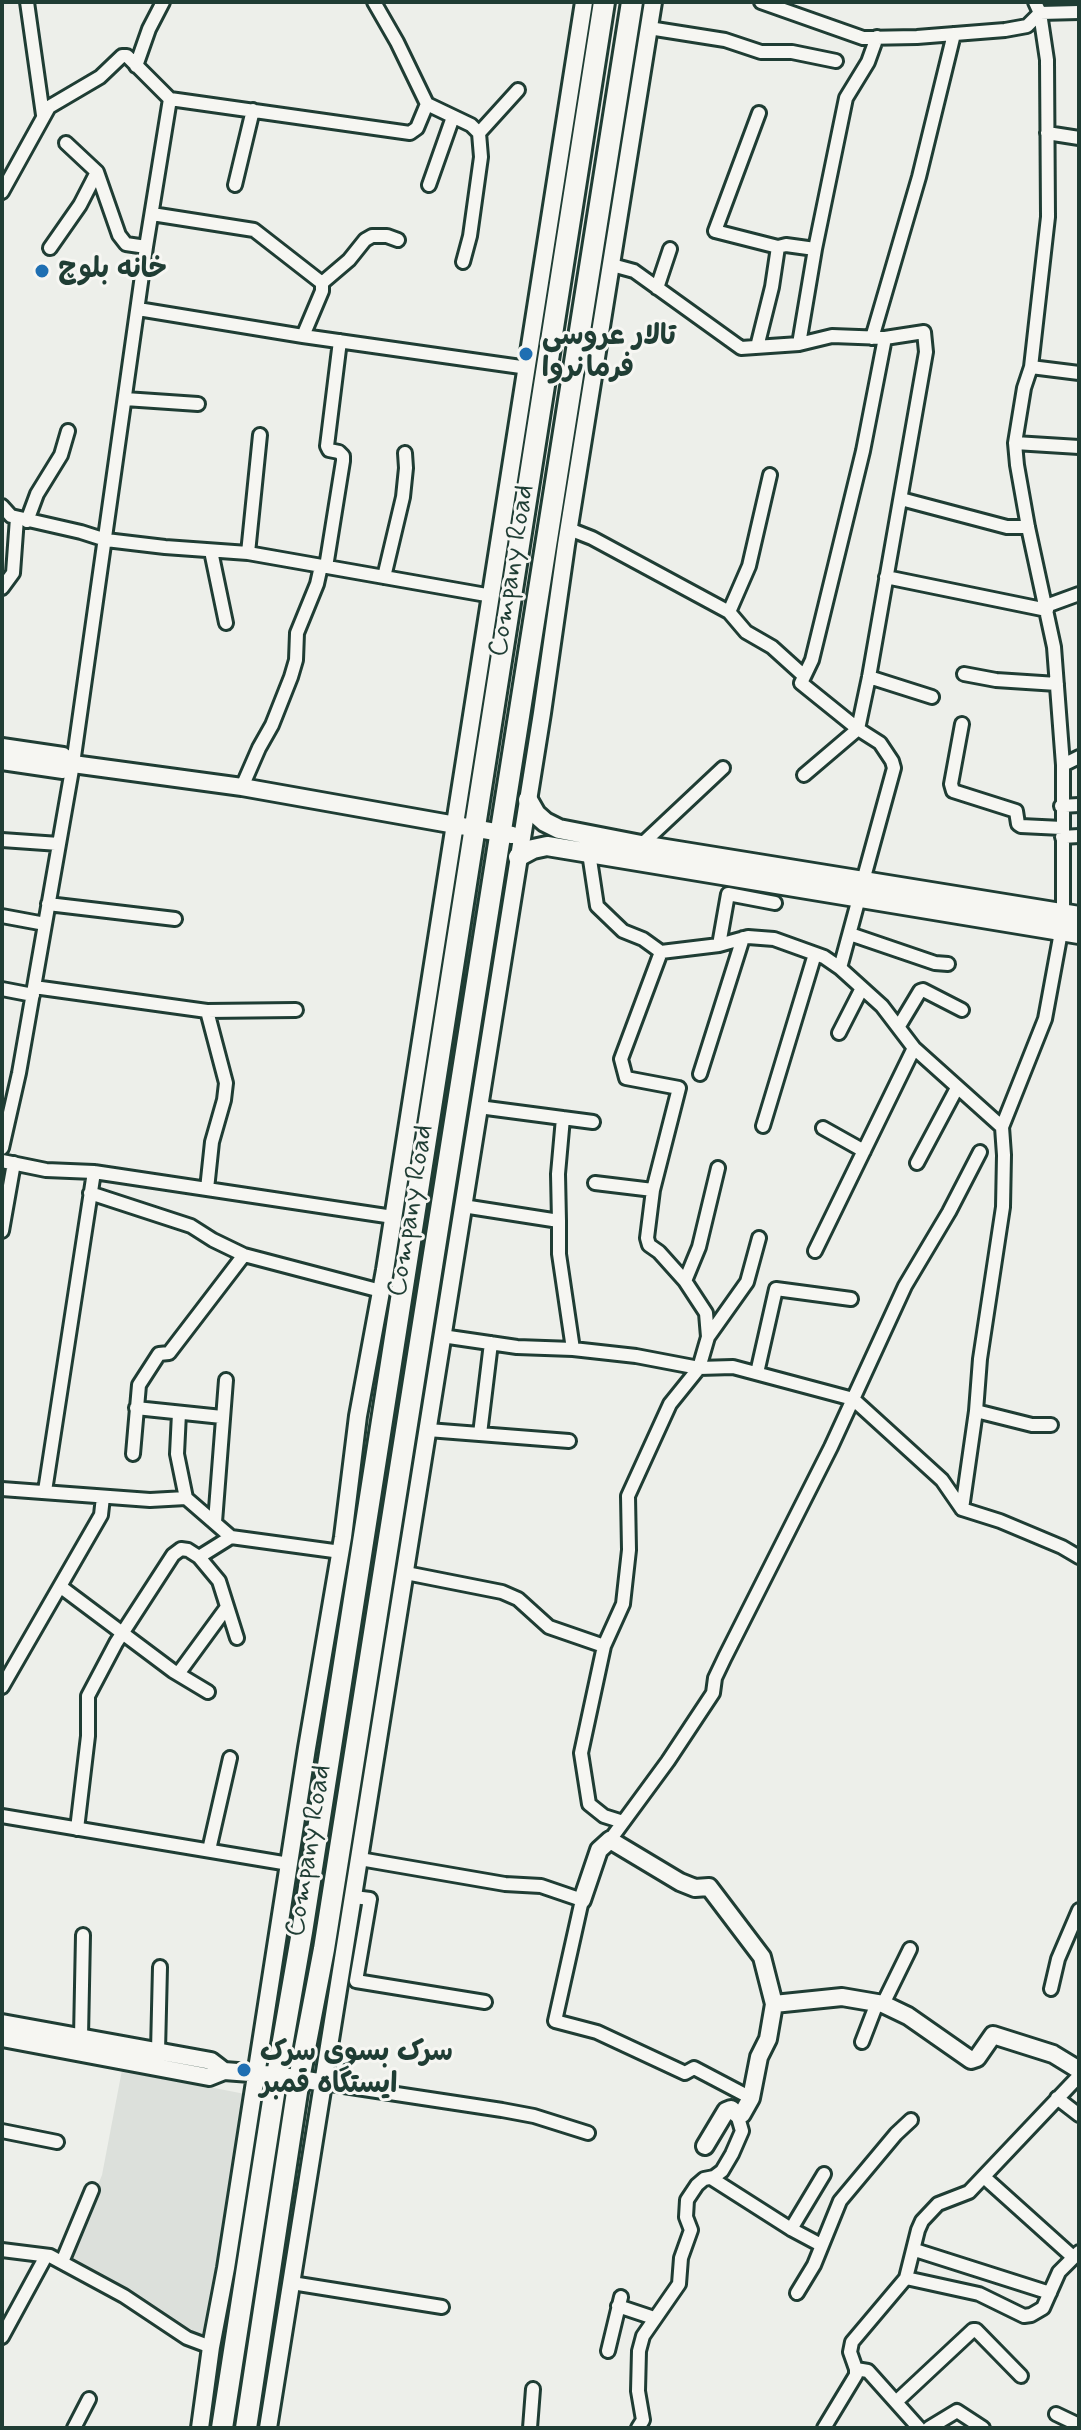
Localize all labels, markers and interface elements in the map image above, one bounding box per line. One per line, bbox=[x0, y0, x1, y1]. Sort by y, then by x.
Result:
place label: خانه بلوچ bbox=[58, 254, 167, 288]
marker: خانه بلوچ bbox=[33, 262, 51, 280]
place label: تالار عروسی فرمانروا bbox=[542, 321, 676, 387]
marker: تالار عروسی فرمانروا bbox=[517, 345, 535, 363]
street label: Company Road bbox=[483, 482, 543, 660]
street label: Company Road bbox=[382, 1122, 442, 1300]
street label: Company Road bbox=[280, 1762, 340, 1940]
place label: سرک بسوی سرک ایستگاه قمبر bbox=[260, 2037, 453, 2103]
marker: سرک بسوی سرک ایستگاه قمبر bbox=[235, 2061, 253, 2079]

